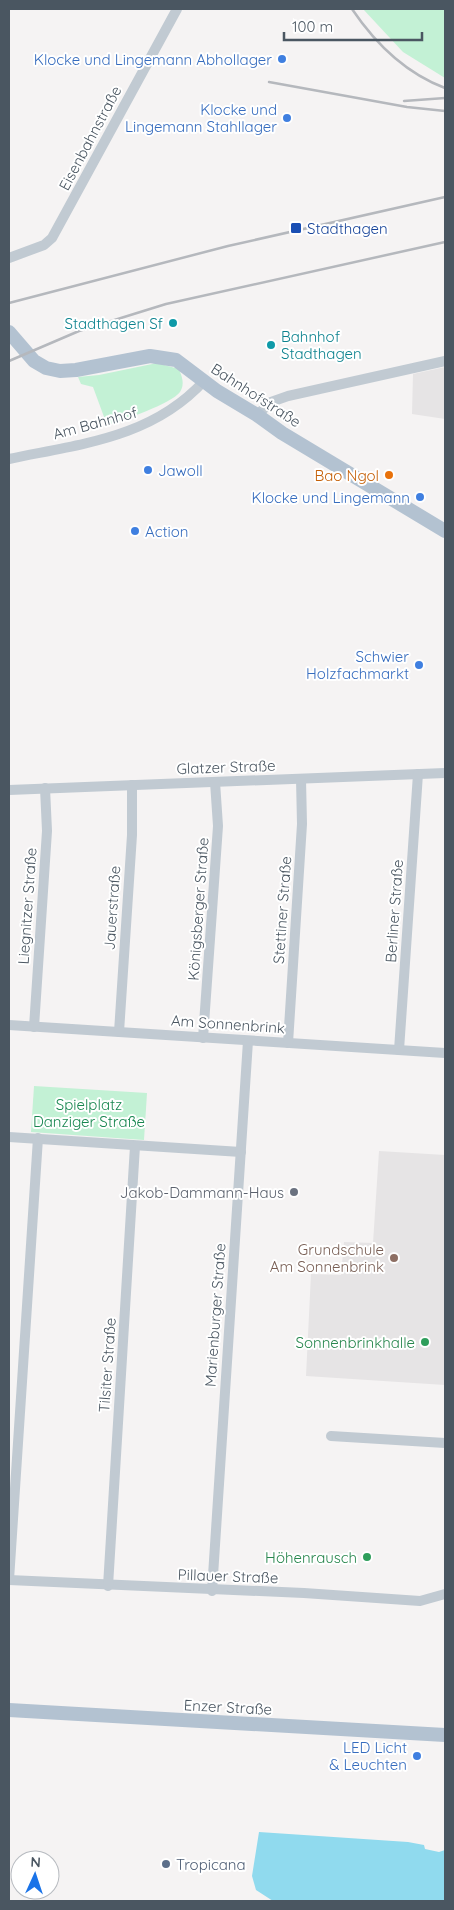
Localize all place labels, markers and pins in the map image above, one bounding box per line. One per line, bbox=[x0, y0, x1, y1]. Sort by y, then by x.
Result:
place label: Klocke und Lingemann Abhollager bbox=[34, 50, 272, 69]
marker: Klocke und Lingemann Abhollager bbox=[276, 53, 288, 65]
place label: Klocke und Lingemann Stahllager bbox=[125, 100, 277, 136]
marker: Klocke und Lingemann Stahllager bbox=[281, 112, 293, 124]
place label: Stadthagen bbox=[307, 219, 388, 238]
marker: Stadthagen bbox=[289, 221, 303, 235]
place label: Stadthagen Sf bbox=[64, 314, 164, 333]
marker: Stadthagen Sf bbox=[167, 317, 179, 329]
place label: Bahnhof Stadthagen bbox=[281, 327, 362, 363]
marker: Bahnhof Stadthagen bbox=[265, 339, 277, 351]
place label: Jawoll bbox=[158, 461, 203, 480]
marker: Jawoll bbox=[142, 464, 154, 476]
place label: Bao Ngol bbox=[314, 466, 379, 485]
marker: Bao Ngol bbox=[383, 469, 395, 481]
place label: Klocke und Lingemann bbox=[252, 488, 410, 507]
marker: Klocke und Lingemann bbox=[414, 491, 426, 503]
place label: Action bbox=[145, 522, 189, 541]
marker: Action bbox=[129, 525, 141, 537]
place label: Schwier Holzfachmarkt bbox=[306, 647, 409, 683]
marker: Schwier Holzfachmarkt bbox=[413, 659, 425, 671]
place label: Jakob-Dammann-Haus bbox=[120, 1183, 284, 1202]
marker: Jakob-Dammann-Haus bbox=[288, 1186, 300, 1198]
place label: Grundschule Am Sonnenbrink bbox=[270, 1240, 384, 1276]
marker: Grundschule Am Sonnenbrink bbox=[388, 1252, 400, 1264]
place label: Sonnenbrinkhalle bbox=[295, 1333, 415, 1352]
marker: Sonnenbrinkhalle bbox=[419, 1336, 431, 1348]
place label: Höhenrausch bbox=[265, 1548, 357, 1567]
marker: Höhenrausch bbox=[361, 1551, 373, 1563]
place label: LED Licht & Leuchten bbox=[329, 1738, 407, 1774]
marker: LED Licht & Leuchten bbox=[411, 1750, 423, 1762]
place label: Tropicana bbox=[176, 1855, 246, 1874]
marker: Tropicana bbox=[160, 1858, 172, 1870]

